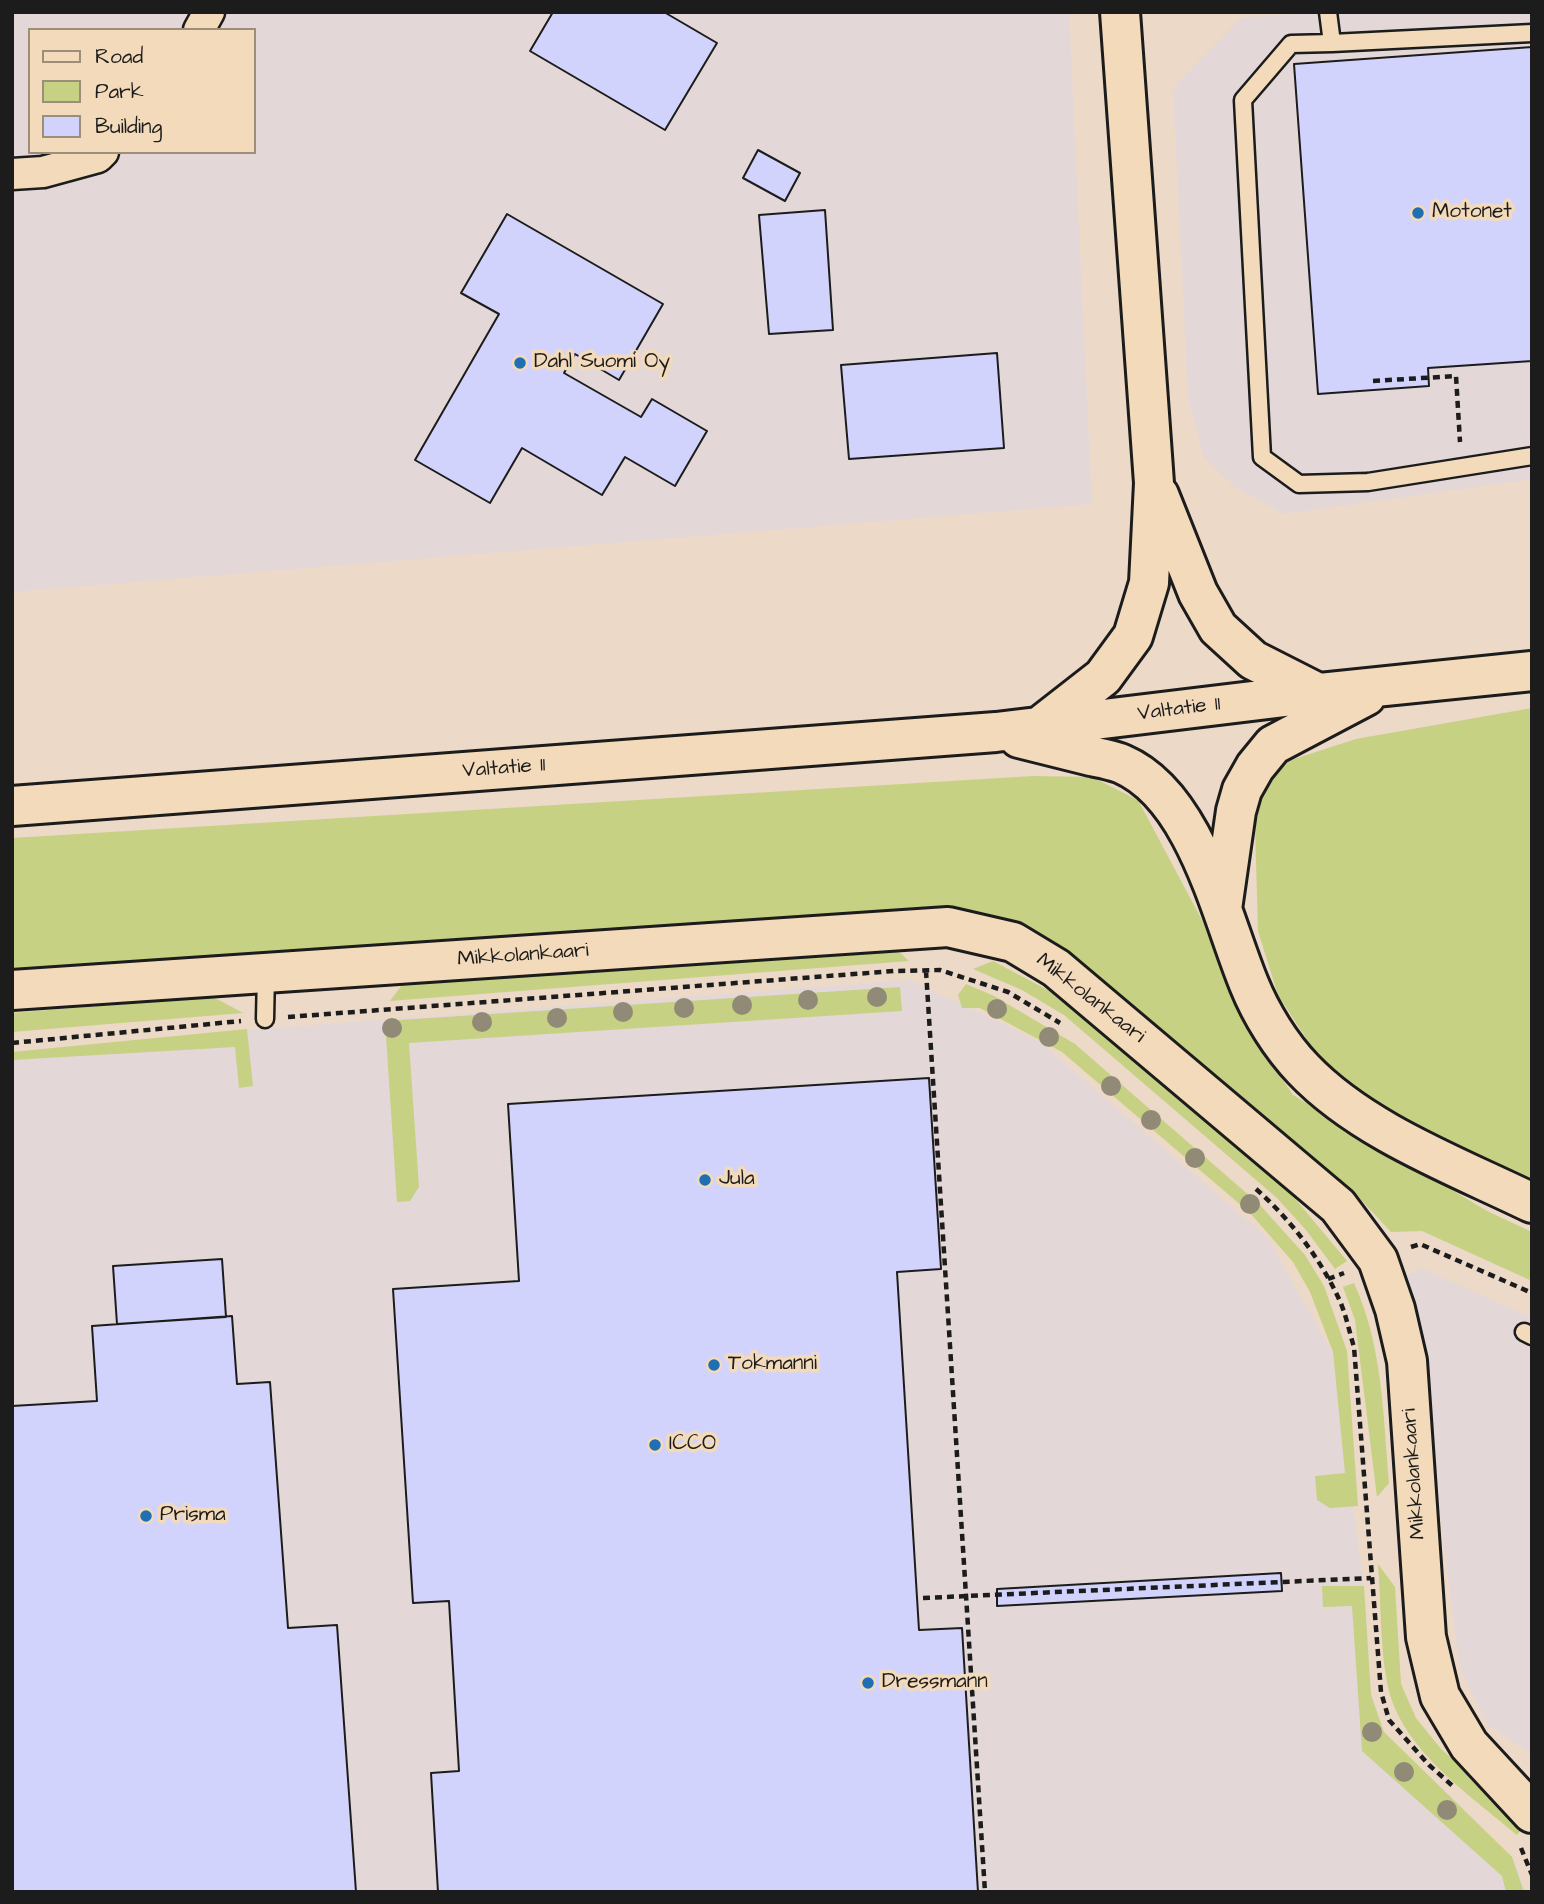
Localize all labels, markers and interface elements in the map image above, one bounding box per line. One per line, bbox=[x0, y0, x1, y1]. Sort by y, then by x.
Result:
legend bbox=[28, 28, 256, 154]
text: Road bbox=[95, 42, 143, 71]
text: Park bbox=[95, 77, 144, 106]
text: Building bbox=[95, 112, 162, 141]
place label: Motonet bbox=[1432, 200, 1512, 226]
marker: Motonet bbox=[1410, 205, 1426, 221]
place label: Dahl Suomi Oy bbox=[534, 350, 670, 376]
marker: Dahl Suomi Oy bbox=[512, 355, 528, 371]
street label: Valtatie 11 bbox=[1136, 692, 1222, 728]
street label: Valtatie 11 bbox=[462, 754, 546, 784]
street label: Mikkolankaari bbox=[456, 939, 590, 973]
street label: Mikkolankaari bbox=[1030, 949, 1150, 1049]
place label: Jula bbox=[719, 1167, 755, 1193]
marker: Jula bbox=[697, 1172, 713, 1188]
place label: Tokmanni bbox=[728, 1352, 817, 1378]
marker: Tokmanni bbox=[706, 1357, 722, 1373]
street label: Mikkolankaari bbox=[1398, 1407, 1432, 1541]
place label: ICCO bbox=[669, 1432, 716, 1458]
marker: ICCO bbox=[647, 1437, 663, 1453]
place label: Prisma bbox=[160, 1503, 226, 1529]
marker: Prisma bbox=[138, 1508, 154, 1524]
place label: Dressmann bbox=[882, 1670, 988, 1696]
marker: Dressmann bbox=[860, 1675, 876, 1691]

